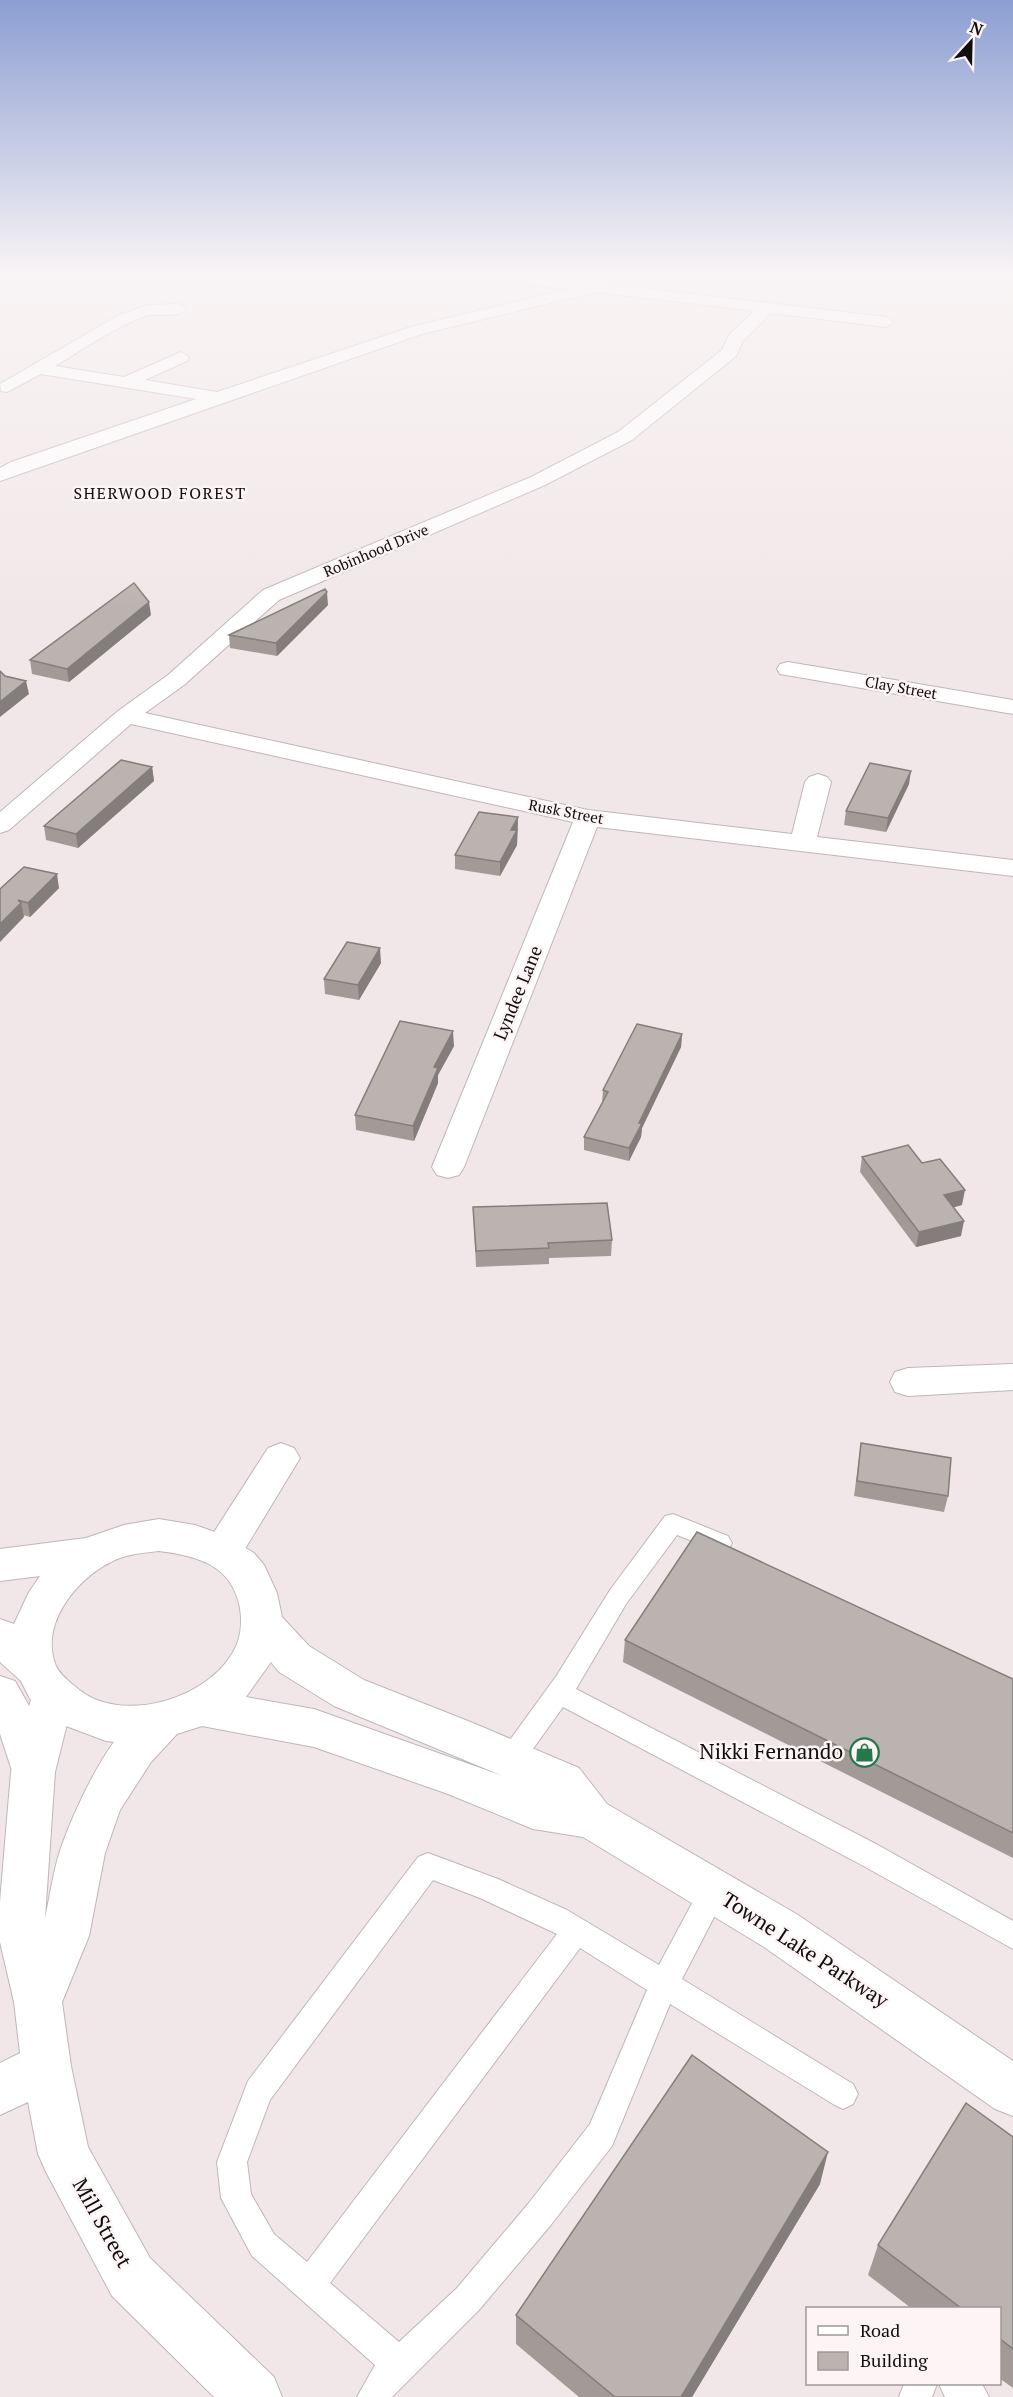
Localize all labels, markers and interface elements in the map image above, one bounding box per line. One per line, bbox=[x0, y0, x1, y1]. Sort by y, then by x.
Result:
north arrow bbox=[941, 12, 1001, 72]
text: N bbox=[967, 16, 986, 41]
district label: SHERWOOD FOREST bbox=[73, 482, 247, 504]
street label: Robinhood Drive bbox=[320, 519, 431, 581]
street label: Clay Street bbox=[863, 671, 939, 703]
street label: Rusk Street bbox=[527, 794, 606, 828]
street label: Lyndee Lane bbox=[487, 942, 547, 1043]
shop icon: Nikki Fernando bbox=[848, 1736, 880, 1768]
place label: Nikki Fernando bbox=[699, 1737, 843, 1765]
street label: Towne Lake Parkway bbox=[717, 1885, 895, 2014]
street label: Mill Street bbox=[67, 2173, 139, 2272]
legend bbox=[806, 2307, 1001, 2385]
text: Road bbox=[860, 2318, 900, 2342]
text: Building bbox=[860, 2348, 928, 2372]

